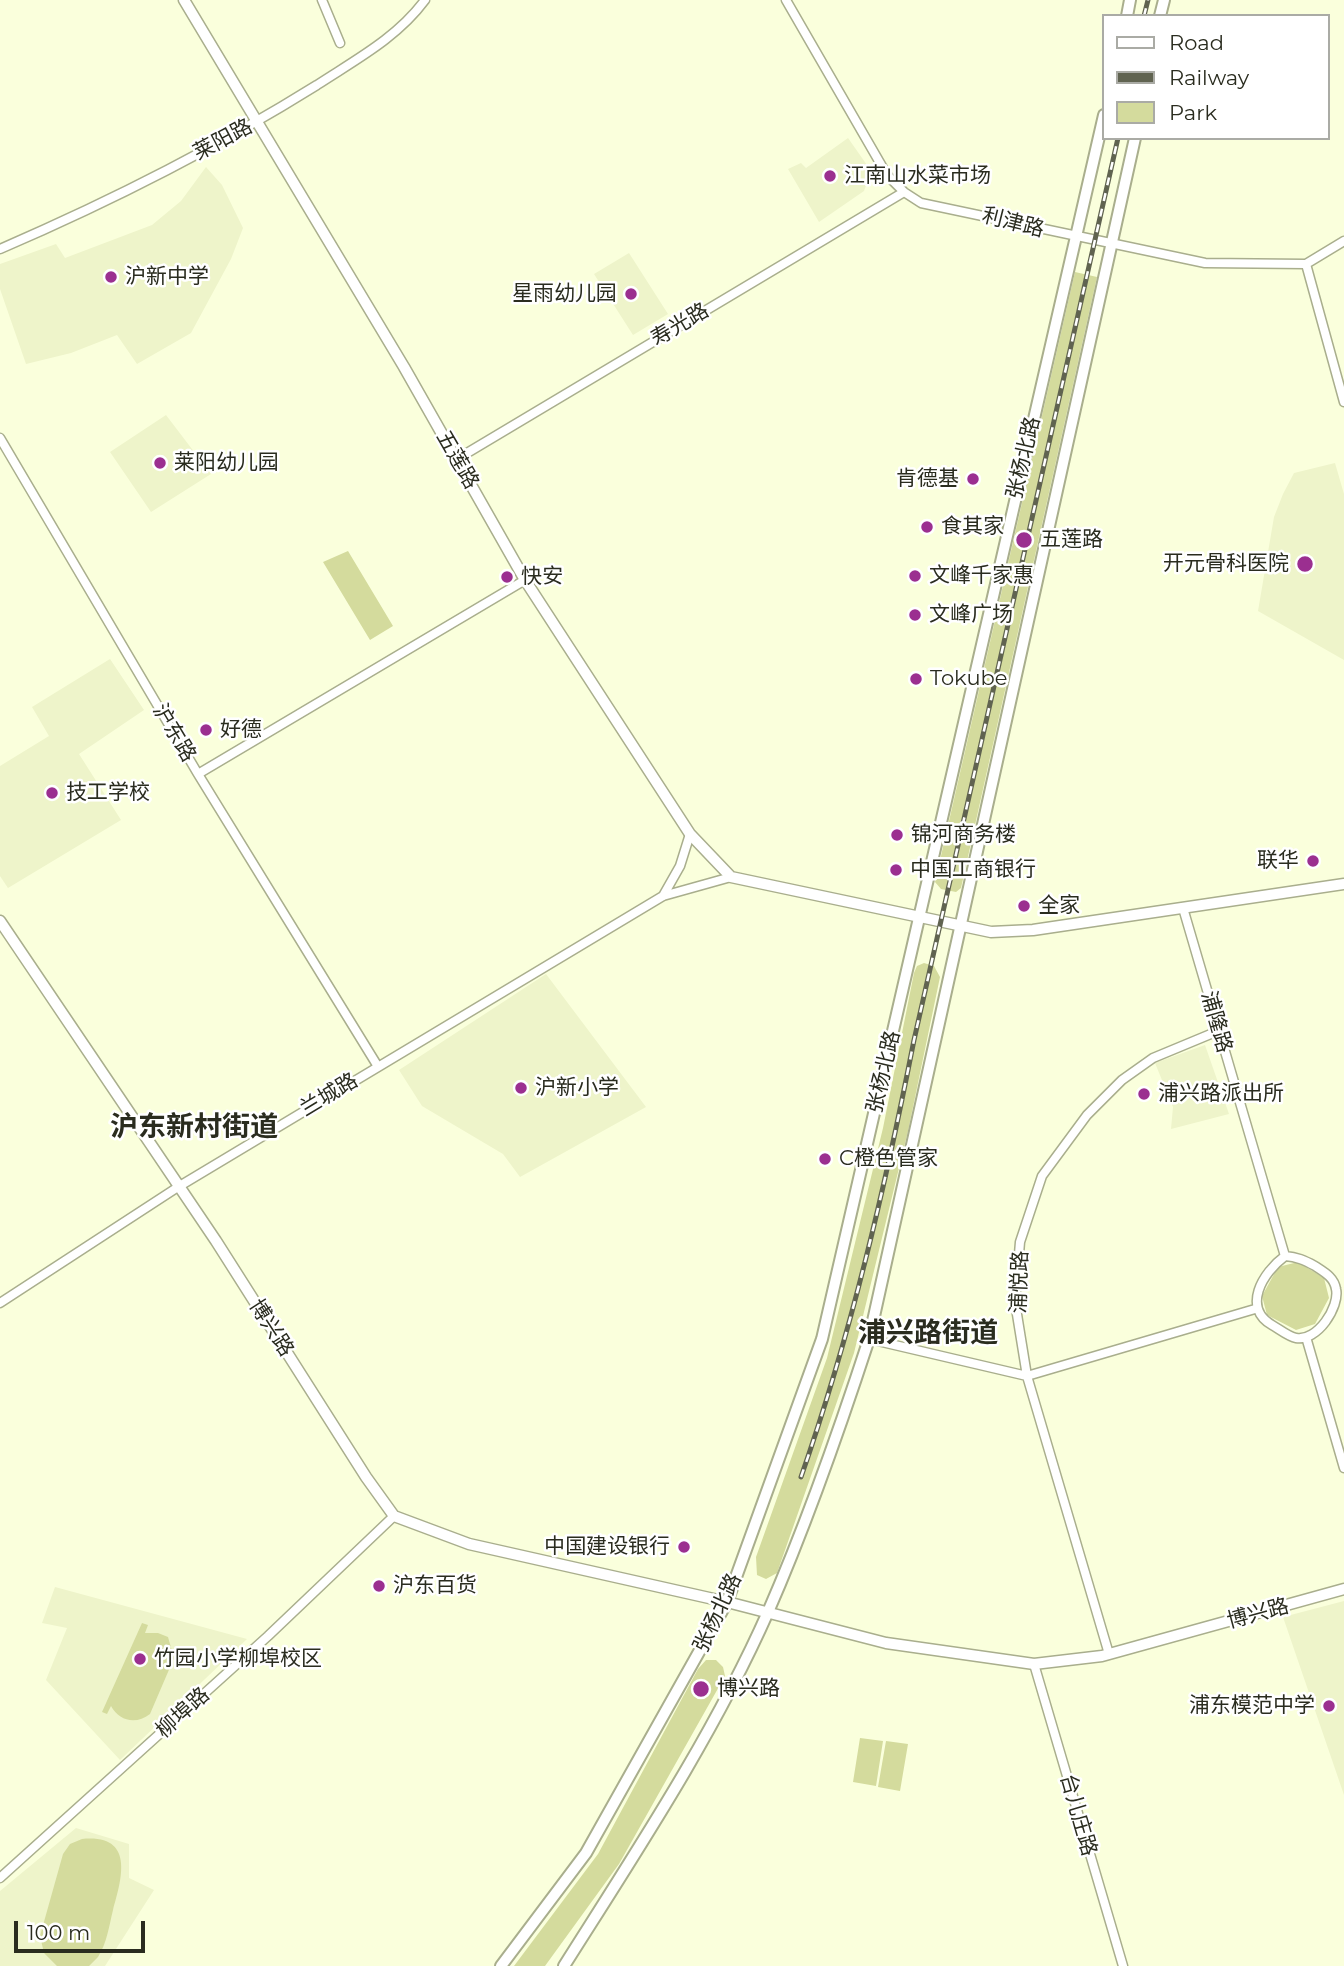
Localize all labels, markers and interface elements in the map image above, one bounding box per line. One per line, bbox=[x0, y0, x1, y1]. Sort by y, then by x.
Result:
legend bbox=[1102, 14, 1330, 140]
text: Road bbox=[1169, 30, 1224, 55]
text: Railway bbox=[1169, 65, 1249, 90]
text: Park bbox=[1169, 100, 1217, 125]
street label: 莱阳路 bbox=[189, 114, 257, 166]
place label: 江南山水菜市场 bbox=[844, 163, 991, 189]
marker: 江南山水菜市场 bbox=[822, 168, 838, 184]
street label: 利津路 bbox=[979, 203, 1047, 243]
place label: 沪新中学 bbox=[125, 264, 209, 290]
marker: 沪新中学 bbox=[103, 269, 119, 285]
place label: 星雨幼儿园 bbox=[512, 281, 617, 307]
marker: 星雨幼儿园 bbox=[623, 286, 639, 302]
street label: 寿光路 bbox=[647, 298, 713, 352]
street label: 张杨北路 bbox=[1002, 414, 1046, 502]
street label: 五莲路 bbox=[430, 426, 484, 494]
place label: 莱阳幼儿园 bbox=[174, 450, 279, 476]
marker: 莱阳幼儿园 bbox=[152, 455, 168, 471]
place label: 肯德基 bbox=[896, 466, 959, 492]
marker: 肯德基 bbox=[965, 471, 981, 487]
place label: 食其家 bbox=[941, 514, 1004, 540]
marker: 食其家 bbox=[919, 519, 935, 535]
place label: 五莲路 bbox=[1040, 527, 1103, 553]
marker: 五莲路 bbox=[1014, 530, 1034, 550]
place label: 开元骨科医院 bbox=[1163, 551, 1289, 577]
marker: 开元骨科医院 bbox=[1295, 554, 1315, 574]
place label: 文峰千家惠 bbox=[929, 563, 1034, 589]
place label: 快安 bbox=[521, 564, 563, 590]
marker: 文峰千家惠 bbox=[907, 568, 923, 584]
marker: 快安 bbox=[499, 569, 515, 585]
place label: 文峰广场 bbox=[929, 602, 1013, 628]
marker: 文峰广场 bbox=[907, 607, 923, 623]
place label: Tokube bbox=[930, 666, 1007, 692]
marker: Tokube bbox=[908, 671, 924, 687]
street label: 沪东路 bbox=[147, 700, 201, 766]
place label: 好德 bbox=[220, 717, 262, 743]
marker: 好德 bbox=[198, 722, 214, 738]
place label: 技工学校 bbox=[66, 780, 150, 806]
marker: 技工学校 bbox=[44, 785, 60, 801]
place label: 锦河商务楼 bbox=[911, 822, 1016, 848]
marker: 锦河商务楼 bbox=[889, 827, 905, 843]
place label: 联华 bbox=[1257, 848, 1299, 874]
marker: 联华 bbox=[1305, 853, 1321, 869]
place label: 中国工商银行 bbox=[910, 857, 1036, 883]
marker: 中国工商银行 bbox=[888, 862, 904, 878]
place label: 全家 bbox=[1038, 893, 1080, 919]
marker: 全家 bbox=[1016, 898, 1032, 914]
street label: 浦隆路 bbox=[1195, 988, 1237, 1056]
street label: 张杨北路 bbox=[862, 1028, 906, 1116]
street label: 兰城路 bbox=[296, 1068, 362, 1122]
place label: 沪新小学 bbox=[535, 1075, 619, 1101]
marker: 沪新小学 bbox=[513, 1080, 529, 1096]
place label: 浦兴路派出所 bbox=[1158, 1081, 1284, 1107]
marker: 浦兴路派出所 bbox=[1136, 1086, 1152, 1102]
district label: 沪东新村街道 bbox=[110, 1111, 278, 1145]
place label: C橙色管家 bbox=[839, 1146, 938, 1172]
marker: C橙色管家 bbox=[817, 1151, 833, 1167]
street label: 浦悦路 bbox=[1006, 1250, 1034, 1314]
street label: 博兴路 bbox=[243, 1295, 299, 1361]
district label: 浦兴路街道 bbox=[858, 1317, 998, 1351]
place label: 中国建设银行 bbox=[544, 1534, 670, 1560]
marker: 中国建设银行 bbox=[676, 1539, 692, 1555]
street label: 张杨北路 bbox=[689, 1570, 747, 1656]
place label: 沪东百货 bbox=[393, 1573, 477, 1599]
marker: 沪东百货 bbox=[371, 1578, 387, 1594]
street label: 博兴路 bbox=[1224, 1594, 1292, 1634]
place label: 竹园小学柳埠校区 bbox=[154, 1646, 322, 1672]
marker: 竹园小学柳埠校区 bbox=[132, 1651, 148, 1667]
place label: 博兴路 bbox=[717, 1676, 780, 1702]
marker: 博兴路 bbox=[691, 1679, 711, 1699]
street label: 柳埠路 bbox=[151, 1683, 215, 1743]
place label: 浦东模范中学 bbox=[1189, 1693, 1315, 1719]
marker: 浦东模范中学 bbox=[1321, 1698, 1337, 1714]
street label: 台儿庄路 bbox=[1054, 1771, 1102, 1859]
scale bar bbox=[18, 1906, 149, 1950]
text: 100 m bbox=[27, 1920, 90, 1945]

